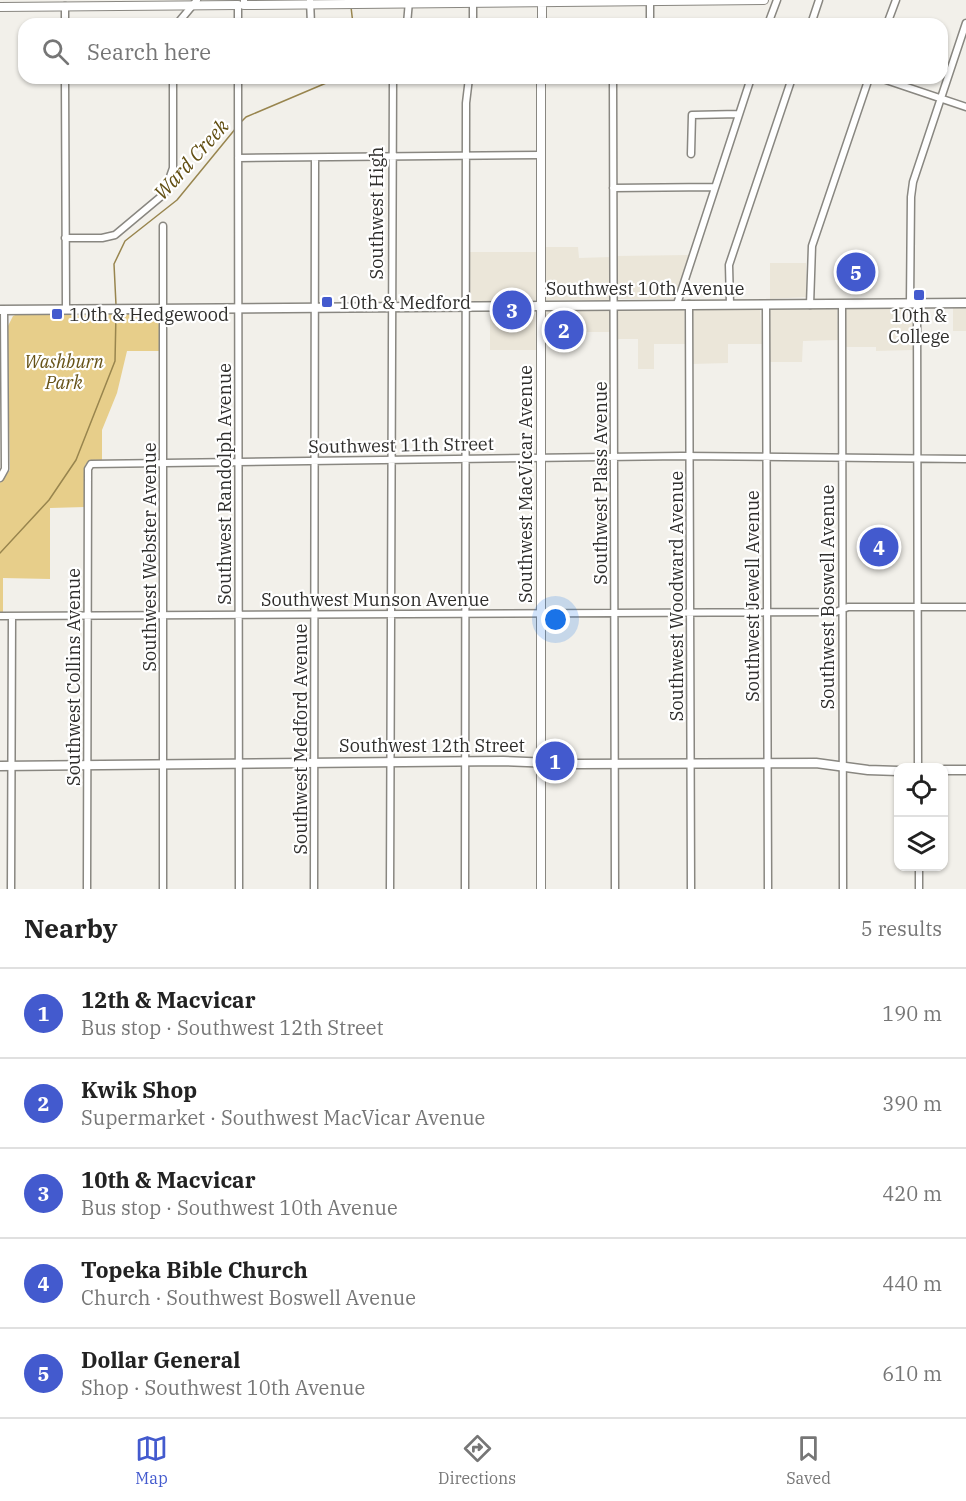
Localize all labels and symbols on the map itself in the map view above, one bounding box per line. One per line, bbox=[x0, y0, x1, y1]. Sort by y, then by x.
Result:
water label: Ward Creek bbox=[147, 112, 235, 205]
street label: Southwest High bbox=[365, 147, 388, 279]
pin: 5 bbox=[836, 250, 876, 294]
street label: Southwest 10th Avenue bbox=[546, 277, 744, 300]
pin: 3 bbox=[492, 288, 532, 332]
marker: 10th & College bbox=[912, 288, 926, 302]
place label: 10th & Medford bbox=[339, 291, 471, 314]
marker: 10th & Medford bbox=[320, 295, 334, 309]
place label: 10th & Hedgewood bbox=[69, 303, 229, 326]
place label: 10th & College bbox=[888, 304, 950, 348]
marker: 10th & Hedgewood bbox=[50, 307, 64, 321]
pin: 2 bbox=[544, 308, 584, 352]
park label: Washburn Park bbox=[24, 350, 104, 394]
street label: Southwest Randolph Avenue bbox=[213, 363, 236, 605]
street label: Southwest MacVicar Avenue bbox=[514, 365, 537, 603]
street label: Southwest Plass Avenue bbox=[589, 381, 612, 585]
street label: Southwest 11th Street bbox=[308, 432, 494, 458]
street label: Southwest Webster Avenue bbox=[138, 442, 161, 672]
street label: Southwest Woodward Avenue bbox=[665, 471, 688, 721]
street label: Southwest Boswell Avenue bbox=[816, 485, 839, 709]
street label: Southwest Jewell Avenue bbox=[741, 490, 764, 702]
pin: 4 bbox=[860, 524, 898, 570]
street label: Southwest Collins Avenue bbox=[62, 568, 85, 786]
street label: Southwest Munson Avenue bbox=[261, 588, 489, 611]
your location bbox=[541, 605, 570, 634]
street label: Southwest Medford Avenue bbox=[289, 623, 312, 855]
street label: Southwest 12th Street bbox=[339, 734, 525, 757]
pin: 1 bbox=[536, 738, 574, 783]

